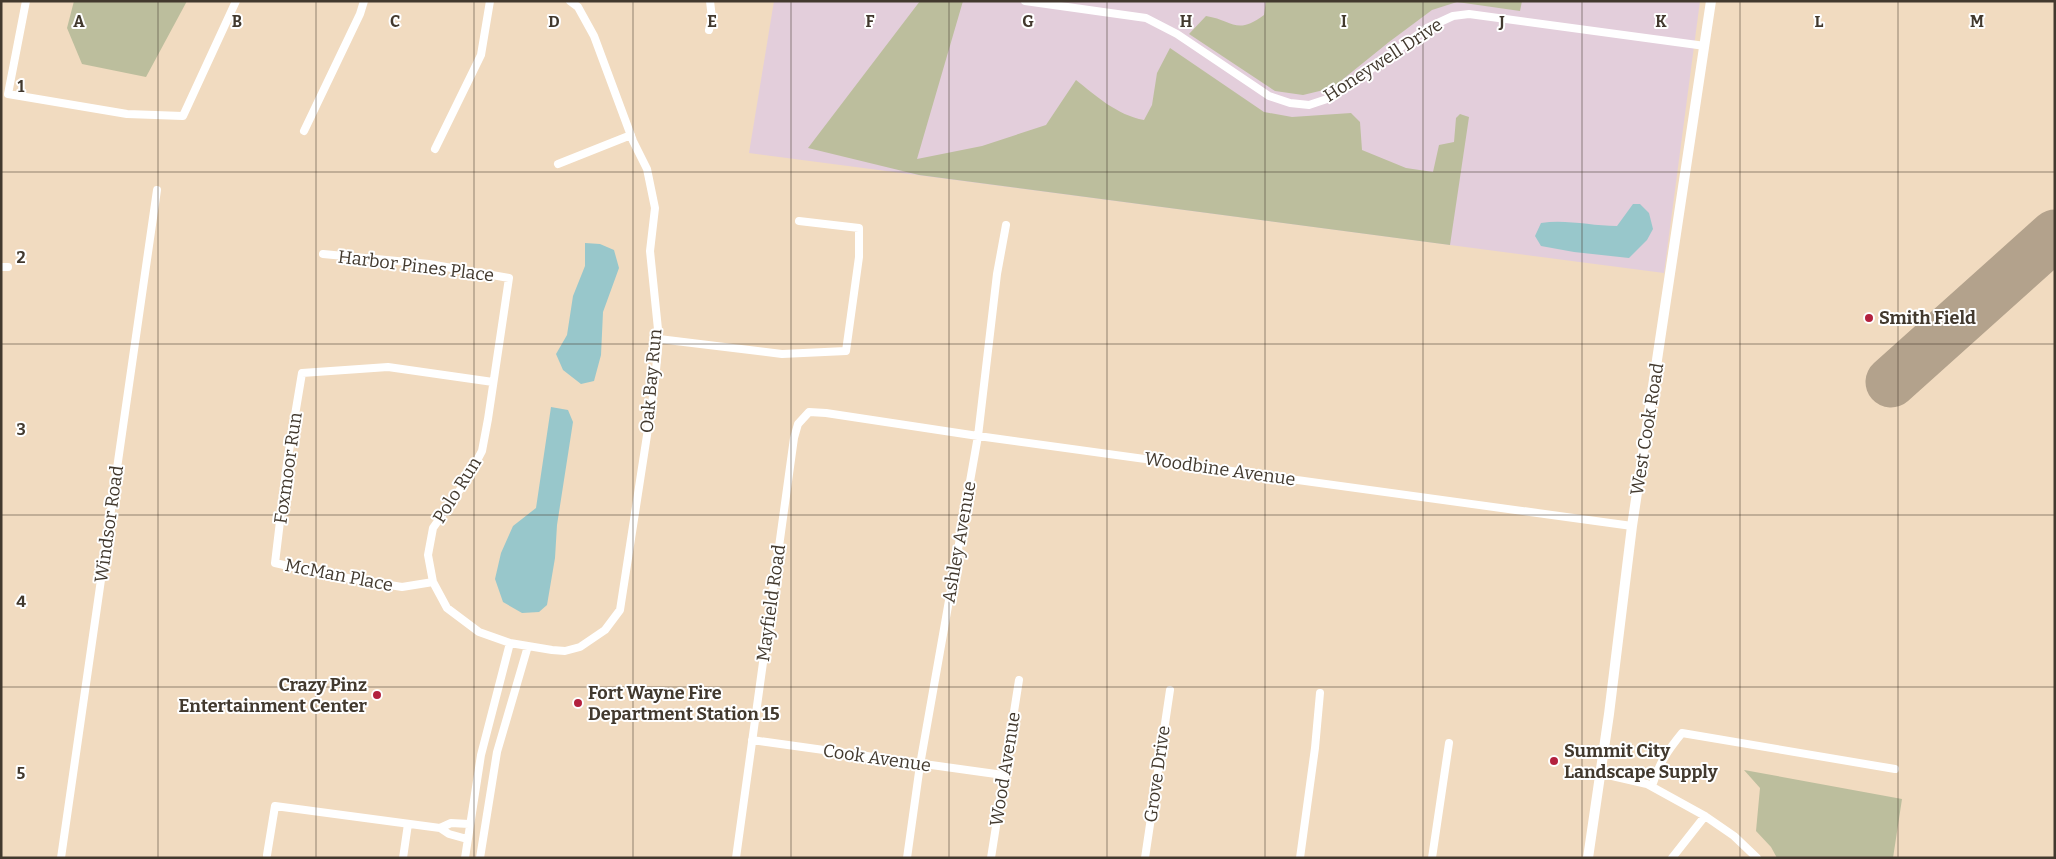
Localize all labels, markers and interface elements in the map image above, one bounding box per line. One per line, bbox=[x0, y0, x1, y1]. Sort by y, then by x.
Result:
text: A bbox=[73, 12, 85, 31]
text: B bbox=[232, 12, 242, 31]
text: C bbox=[390, 12, 400, 31]
text: D bbox=[548, 12, 560, 31]
text: E bbox=[707, 12, 717, 31]
text: F bbox=[866, 12, 875, 31]
text: G bbox=[1022, 12, 1034, 31]
text: H bbox=[1180, 12, 1193, 31]
text: I bbox=[1341, 12, 1347, 31]
text: J bbox=[1498, 12, 1505, 31]
text: K bbox=[1655, 12, 1667, 31]
text: L bbox=[1815, 12, 1824, 31]
text: M bbox=[1970, 12, 1984, 31]
street label: Honeywell Drive bbox=[1319, 13, 1447, 107]
text: 1 bbox=[18, 77, 25, 96]
street label: Harbor Pines Place bbox=[337, 246, 495, 286]
text: 2 bbox=[16, 248, 26, 267]
place label: Smith Field bbox=[1879, 307, 1976, 329]
marker: Smith Field bbox=[1863, 312, 1875, 324]
street label: Oak Bay Run bbox=[635, 327, 667, 434]
street label: West Cook Road bbox=[1626, 361, 1668, 497]
street label: Foxmoor Run bbox=[269, 410, 307, 525]
text: 3 bbox=[16, 420, 26, 439]
street label: Woodbine Avenue bbox=[1143, 448, 1297, 490]
street label: Polo Run bbox=[428, 452, 486, 527]
street label: Windsor Road bbox=[90, 464, 128, 584]
street label: Ashley Avenue bbox=[937, 479, 981, 605]
street label: Mayfield Road bbox=[752, 543, 790, 663]
street label: McMan Place bbox=[283, 554, 395, 596]
text: 4 bbox=[16, 592, 26, 611]
place label: Crazy Pinz Entertainment Center bbox=[179, 674, 368, 717]
place label: Fort Wayne Fire Department Station 15 bbox=[588, 682, 780, 725]
marker: Crazy Pinz Entertainment Center bbox=[371, 689, 383, 701]
marker: Fort Wayne Fire Department Station 15 bbox=[572, 697, 584, 709]
street label: Wood Avenue bbox=[985, 710, 1025, 828]
street label: Grove Drive bbox=[1139, 724, 1175, 824]
street label: Cook Avenue bbox=[822, 740, 932, 776]
place label: Summit City Landscape Supply bbox=[1564, 740, 1719, 783]
marker: Summit City Landscape Supply bbox=[1548, 755, 1560, 767]
text: 5 bbox=[17, 764, 26, 783]

